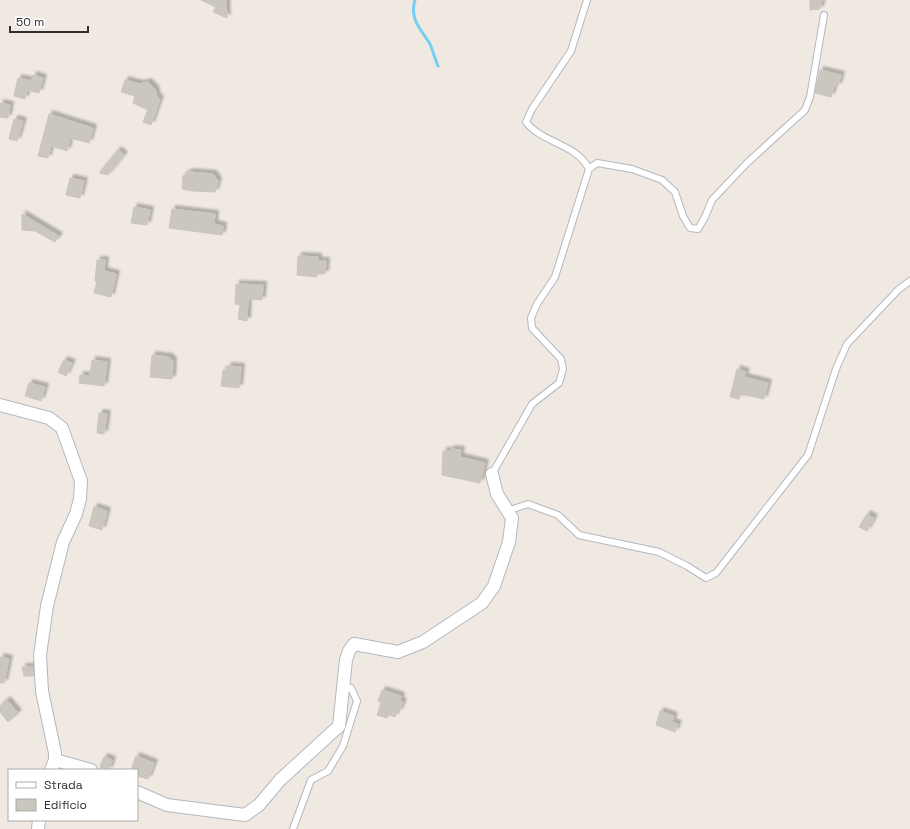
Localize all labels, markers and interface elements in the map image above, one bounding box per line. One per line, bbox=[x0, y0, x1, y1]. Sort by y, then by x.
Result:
scale bar bbox=[10, 8, 88, 34]
text: 50 m bbox=[16, 14, 44, 30]
legend bbox=[8, 769, 138, 821]
text: Strada bbox=[44, 777, 83, 793]
text: Edificio bbox=[44, 797, 87, 813]

